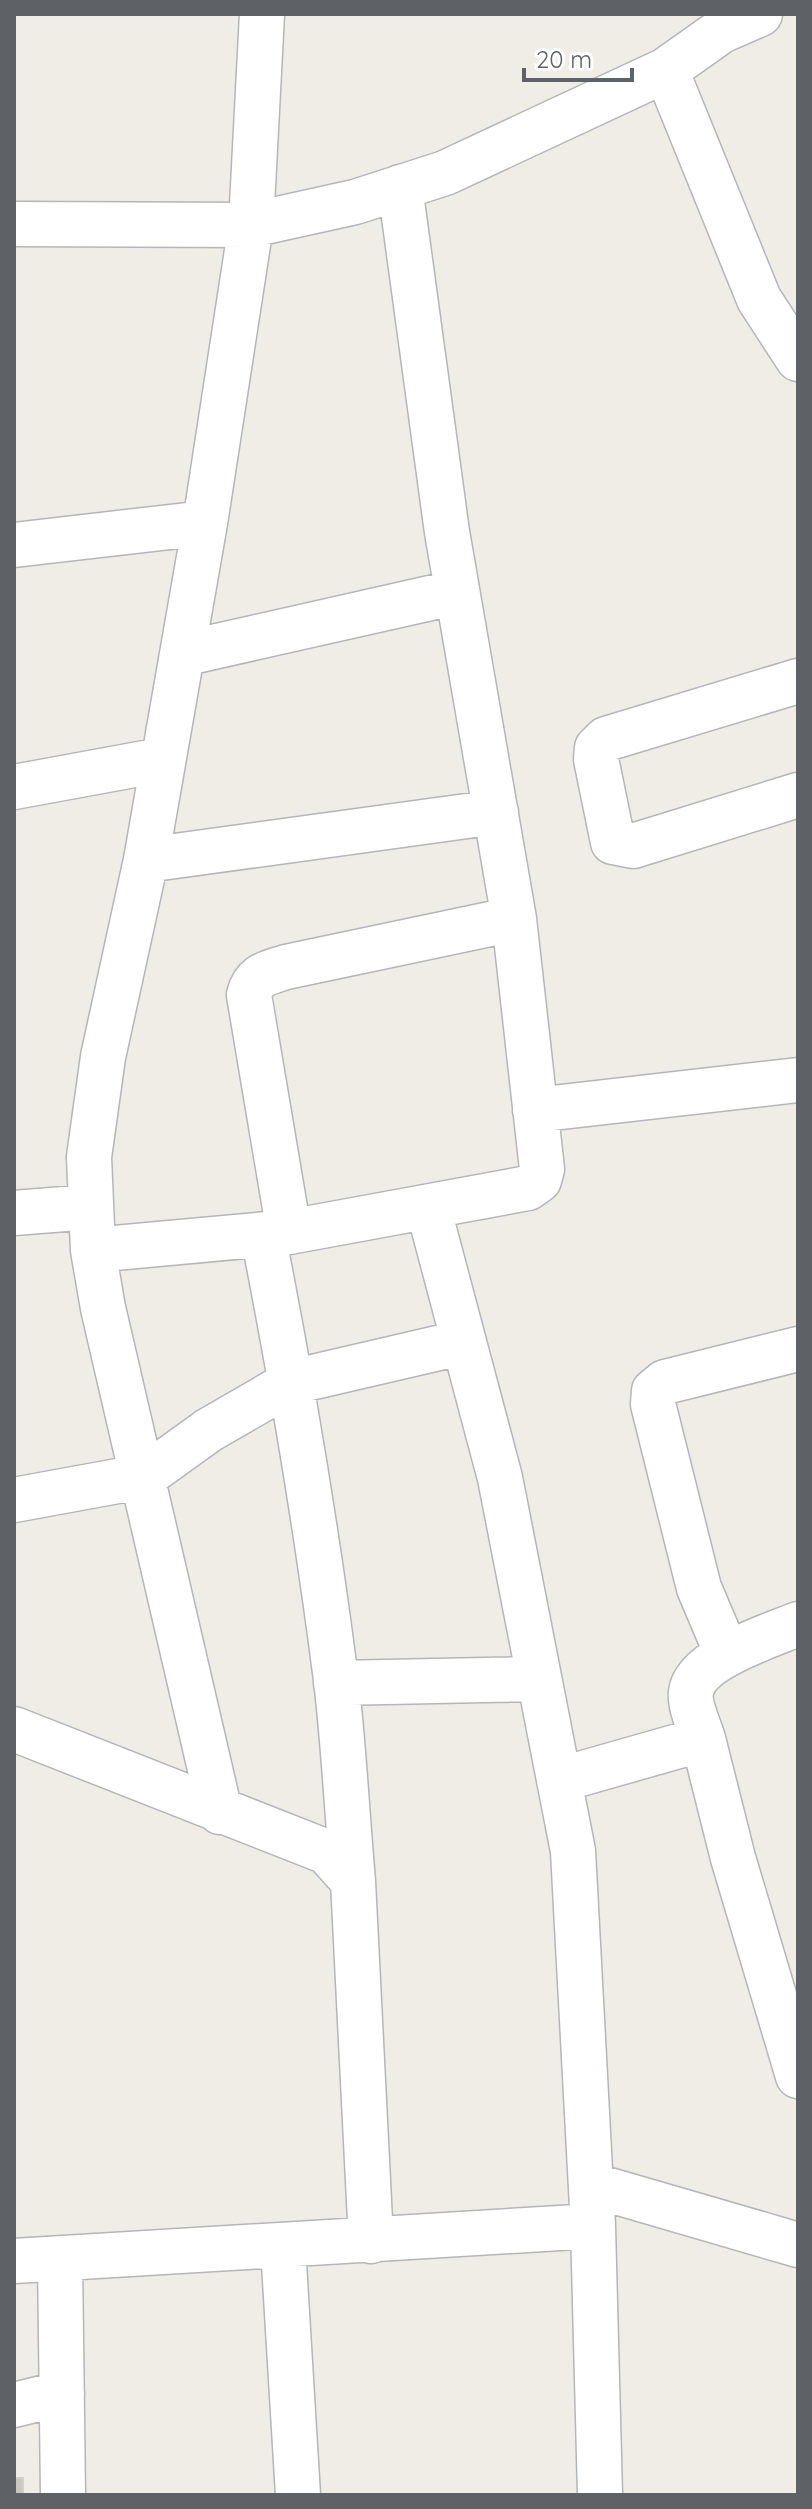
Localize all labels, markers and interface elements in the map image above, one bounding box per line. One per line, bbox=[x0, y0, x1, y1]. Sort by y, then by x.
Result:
scale bar bbox=[524, 32, 632, 82]
text: 20 m bbox=[536, 44, 592, 74]

